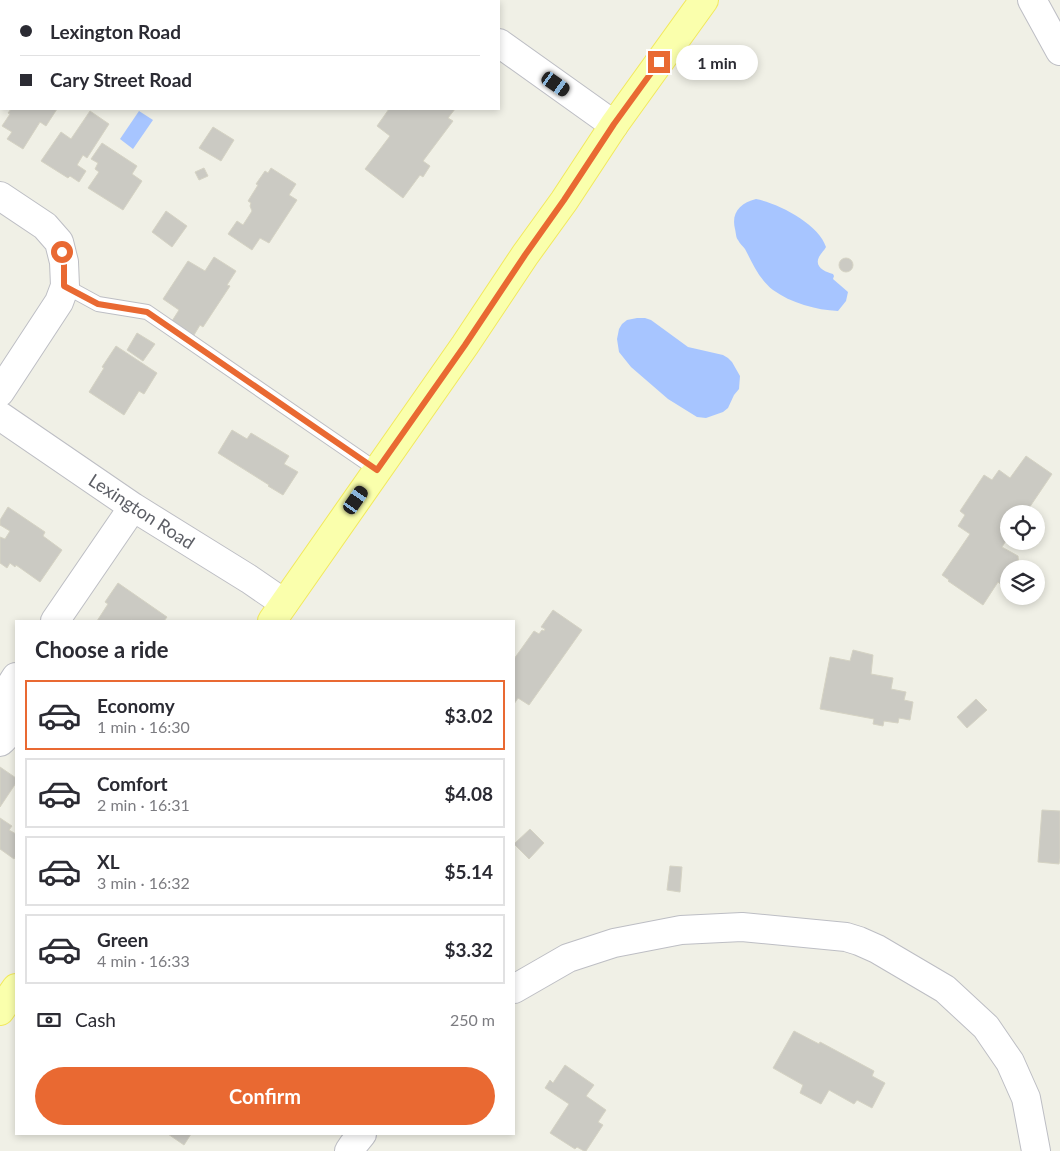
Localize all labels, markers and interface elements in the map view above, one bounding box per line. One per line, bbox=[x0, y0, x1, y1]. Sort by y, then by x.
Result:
text: Lexington Road bbox=[50, 20, 181, 43]
callout: 1 min bbox=[676, 44, 759, 80]
route end bbox=[648, 51, 670, 73]
text: 1 min bbox=[697, 53, 737, 72]
text: Cary Street Road bbox=[50, 68, 192, 91]
car bbox=[539, 69, 572, 99]
route start bbox=[51, 241, 73, 263]
street label: Lexington Road bbox=[85, 469, 199, 553]
car bbox=[341, 483, 370, 517]
map controls bbox=[1000, 505, 1045, 605]
button: locate bbox=[1000, 505, 1045, 550]
button: layers bbox=[1000, 560, 1045, 605]
text: Choose a ride bbox=[35, 636, 169, 663]
icon: car bbox=[37, 693, 82, 738]
text: Economy bbox=[97, 694, 175, 717]
text: $3.02 bbox=[444, 704, 493, 727]
text: 1 min · 16:30 bbox=[97, 717, 190, 736]
icon: car bbox=[37, 771, 82, 816]
text: Comfort bbox=[97, 772, 168, 795]
text: $4.08 bbox=[444, 782, 493, 805]
text: 2 min · 16:31 bbox=[97, 795, 190, 814]
icon: car bbox=[37, 849, 82, 894]
text: XL bbox=[97, 850, 120, 873]
text: $5.14 bbox=[444, 860, 493, 883]
text: 3 min · 16:32 bbox=[97, 873, 190, 892]
icon: car bbox=[37, 927, 82, 972]
text: Green bbox=[97, 928, 148, 951]
text: $3.32 bbox=[444, 938, 493, 961]
text: 4 min · 16:33 bbox=[97, 951, 190, 970]
icon: cash bbox=[35, 1006, 63, 1034]
text: Cash bbox=[75, 1008, 116, 1031]
text: 250 m bbox=[450, 1010, 495, 1029]
button: Confirm bbox=[35, 1067, 495, 1125]

